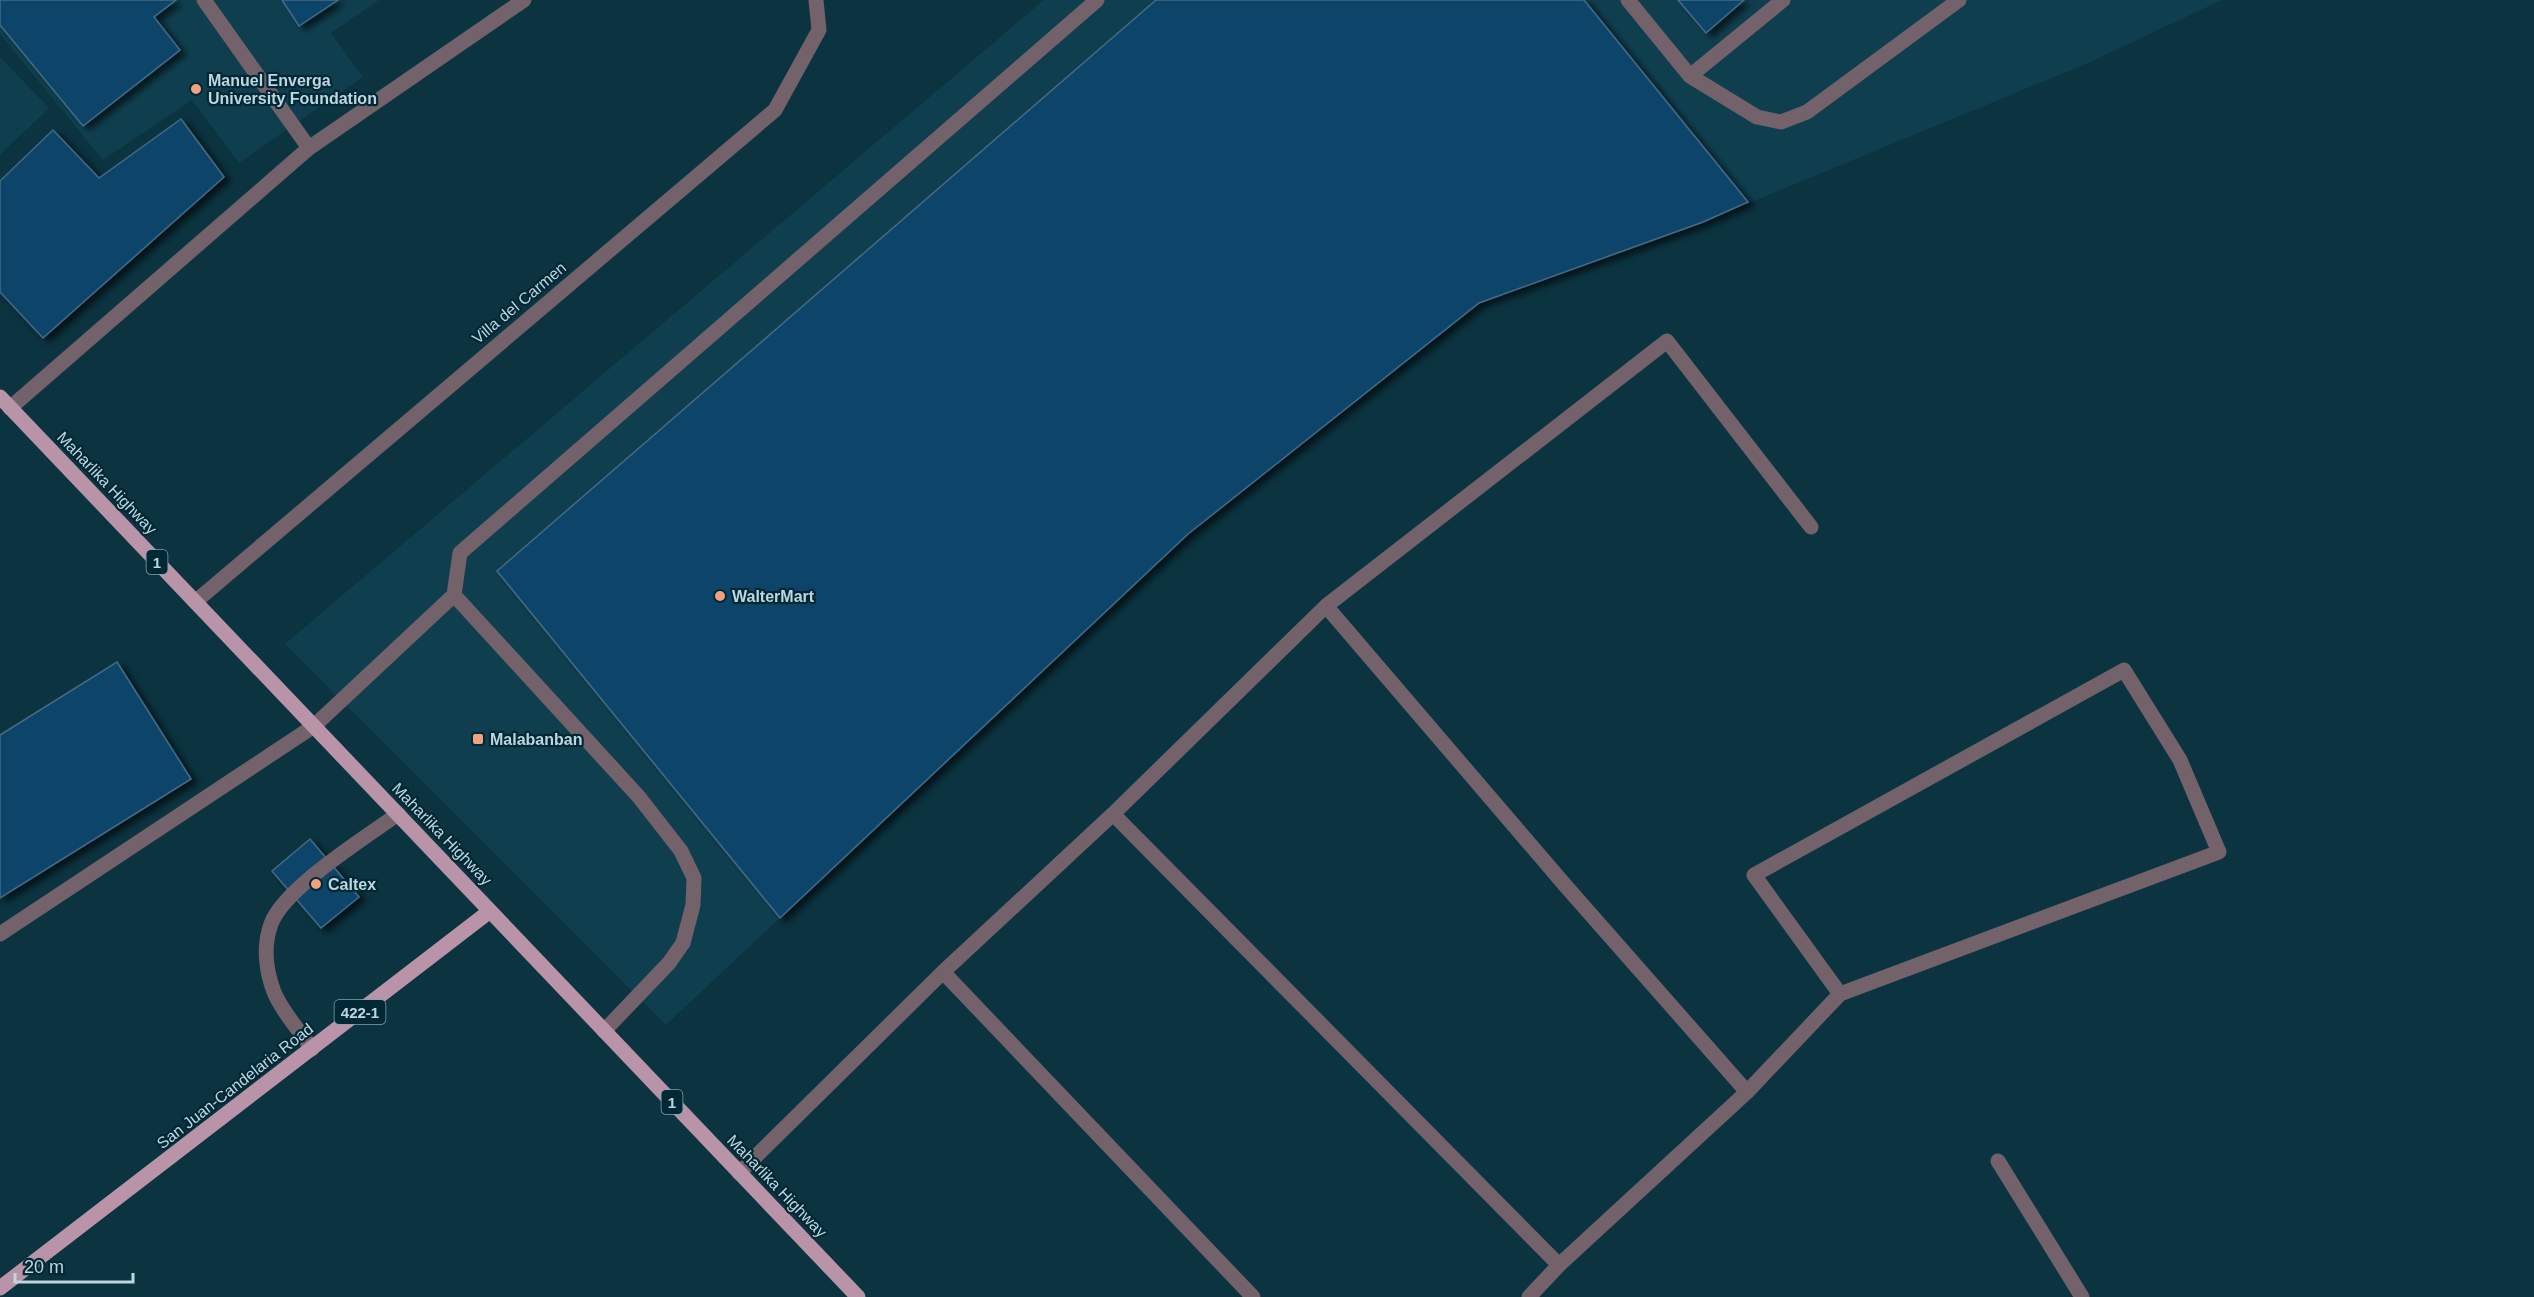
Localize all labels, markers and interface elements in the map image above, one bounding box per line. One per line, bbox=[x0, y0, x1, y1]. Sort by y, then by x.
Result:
place label: Manuel Enverga University Foundation bbox=[208, 72, 377, 107]
marker: Manuel Enverga University Foundation bbox=[189, 82, 203, 96]
street label: Villa del Carmen bbox=[469, 259, 569, 347]
street label: Maharlika Highway bbox=[54, 428, 160, 538]
road number: 1 bbox=[146, 550, 168, 574]
place label: WalterMart bbox=[732, 588, 815, 605]
marker: WalterMart bbox=[713, 589, 727, 603]
place label: Malabanban bbox=[490, 731, 582, 748]
marker: Malabanban bbox=[471, 732, 485, 746]
street label: Maharlika Highway bbox=[389, 779, 495, 889]
place label: Caltex bbox=[328, 876, 376, 893]
marker: Caltex bbox=[309, 877, 323, 891]
road number: 422-1 bbox=[334, 1000, 386, 1024]
street label: San Juan-Candelaria Road bbox=[154, 1020, 316, 1152]
road number: 1 bbox=[662, 1090, 682, 1114]
street label: Maharlika Highway bbox=[724, 1131, 830, 1241]
scale bar bbox=[15, 1246, 134, 1284]
text: 20 m bbox=[24, 1257, 64, 1277]

